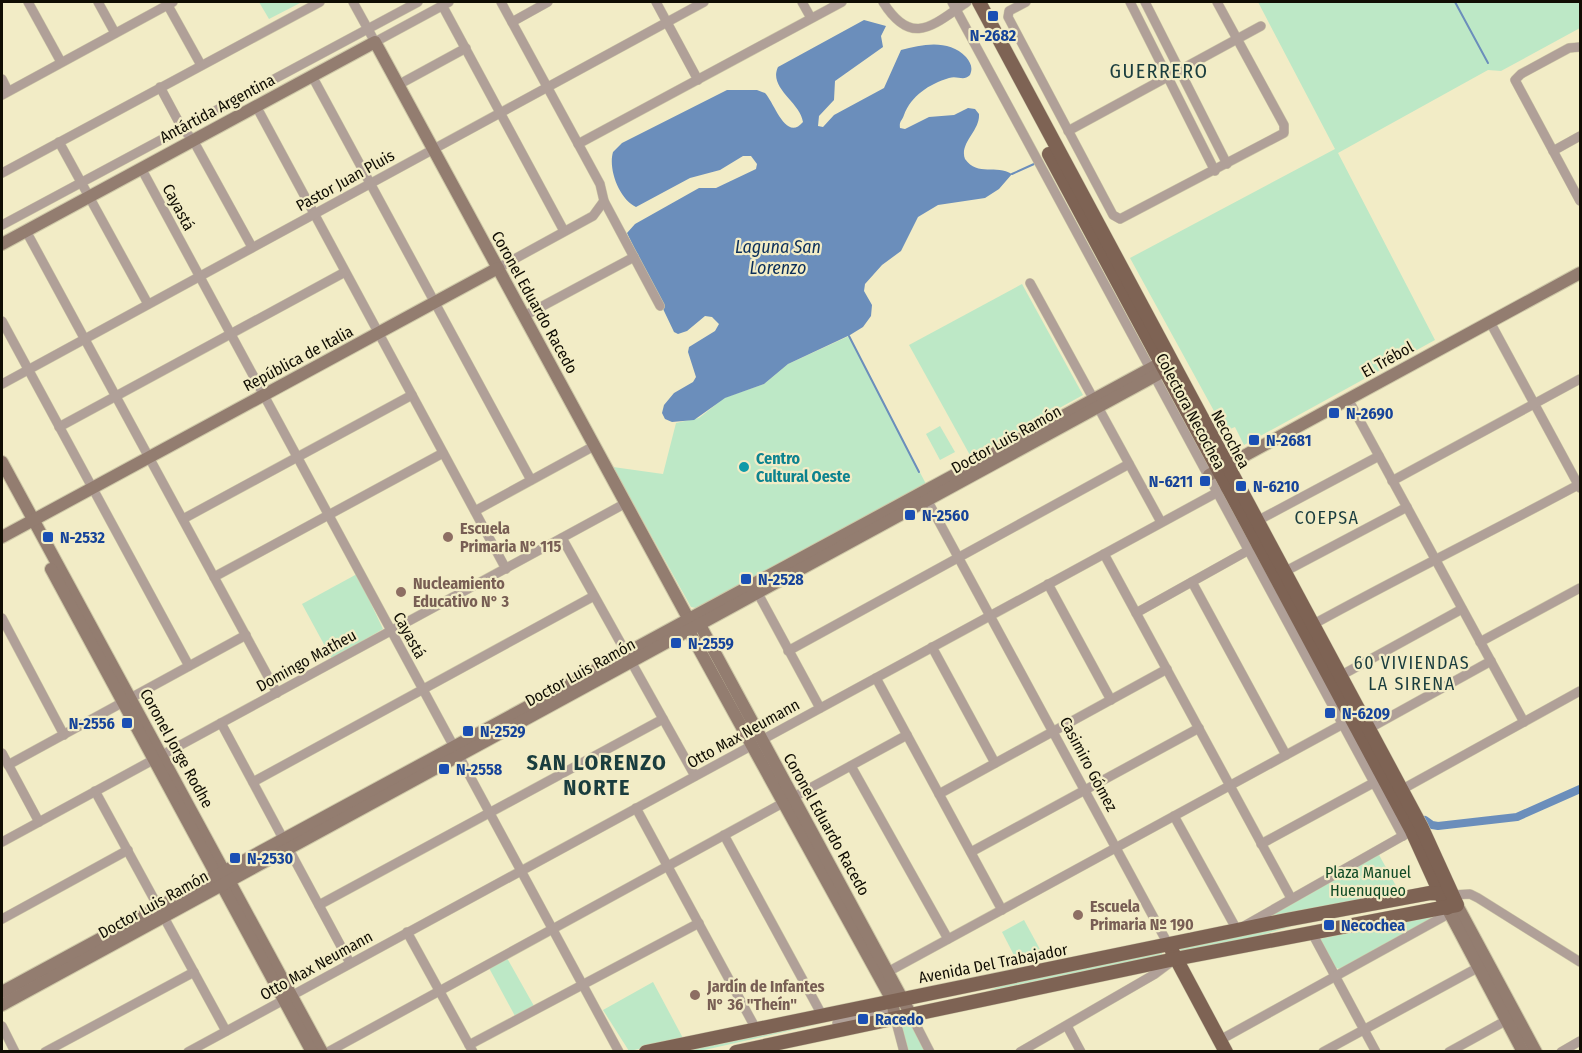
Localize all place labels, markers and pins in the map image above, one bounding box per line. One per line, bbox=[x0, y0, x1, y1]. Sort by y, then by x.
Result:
marker: N-2682 bbox=[986, 9, 1000, 23]
place label: N-2682 bbox=[970, 26, 1017, 45]
place label: N-2690 bbox=[1346, 404, 1394, 423]
marker: N-2690 bbox=[1327, 406, 1341, 420]
place label: N-2681 bbox=[1266, 431, 1311, 450]
marker: N-2681 bbox=[1247, 433, 1261, 447]
place label: Centro Cultural Oeste bbox=[756, 449, 850, 486]
marker: Centro Cultural Oeste bbox=[737, 460, 751, 474]
place label: N-6211 bbox=[1149, 472, 1193, 491]
marker: N-6211 bbox=[1198, 474, 1212, 488]
place label: N-6210 bbox=[1253, 477, 1300, 496]
marker: N-6210 bbox=[1234, 479, 1248, 493]
place label: N-2560 bbox=[922, 506, 969, 525]
marker: N-2560 bbox=[903, 508, 917, 522]
place label: Escuela Primaria N° 115 bbox=[460, 519, 561, 556]
place label: N-2532 bbox=[60, 528, 105, 547]
marker: N-2532 bbox=[41, 530, 55, 544]
marker: Escuela Primaria N° 115 bbox=[441, 530, 455, 544]
place label: N-2528 bbox=[758, 570, 804, 589]
marker: N-2528 bbox=[739, 572, 753, 586]
place label: Nucleamiento Educativo N° 3 bbox=[413, 574, 509, 611]
marker: Nucleamiento Educativo N° 3 bbox=[394, 585, 408, 599]
place label: N-2559 bbox=[688, 634, 734, 653]
marker: N-2559 bbox=[669, 636, 683, 650]
place label: N-6209 bbox=[1342, 704, 1390, 723]
marker: N-6209 bbox=[1323, 706, 1337, 720]
place label: N-2556 bbox=[69, 714, 115, 733]
marker: N-2556 bbox=[120, 716, 134, 730]
place label: N-2529 bbox=[480, 722, 526, 741]
marker: N-2529 bbox=[461, 724, 475, 738]
place label: N-2558 bbox=[456, 760, 503, 779]
marker: N-2558 bbox=[437, 762, 451, 776]
place label: N-2530 bbox=[247, 849, 294, 868]
marker: N-2530 bbox=[228, 851, 242, 865]
place label: Escuela Primaria Nº 190 bbox=[1090, 897, 1194, 934]
marker: Escuela Primaria Nº 190 bbox=[1071, 908, 1085, 922]
place label: Necochea bbox=[1341, 916, 1405, 935]
marker: Necochea bbox=[1322, 918, 1336, 932]
place label: Jardín de Infantes N° 36 "Theín" bbox=[706, 977, 825, 1014]
marker: Jardín de Infantes N° 36 "Theín" bbox=[688, 988, 702, 1002]
place label: Racedo bbox=[875, 1010, 924, 1029]
marker: Racedo bbox=[856, 1012, 870, 1026]

